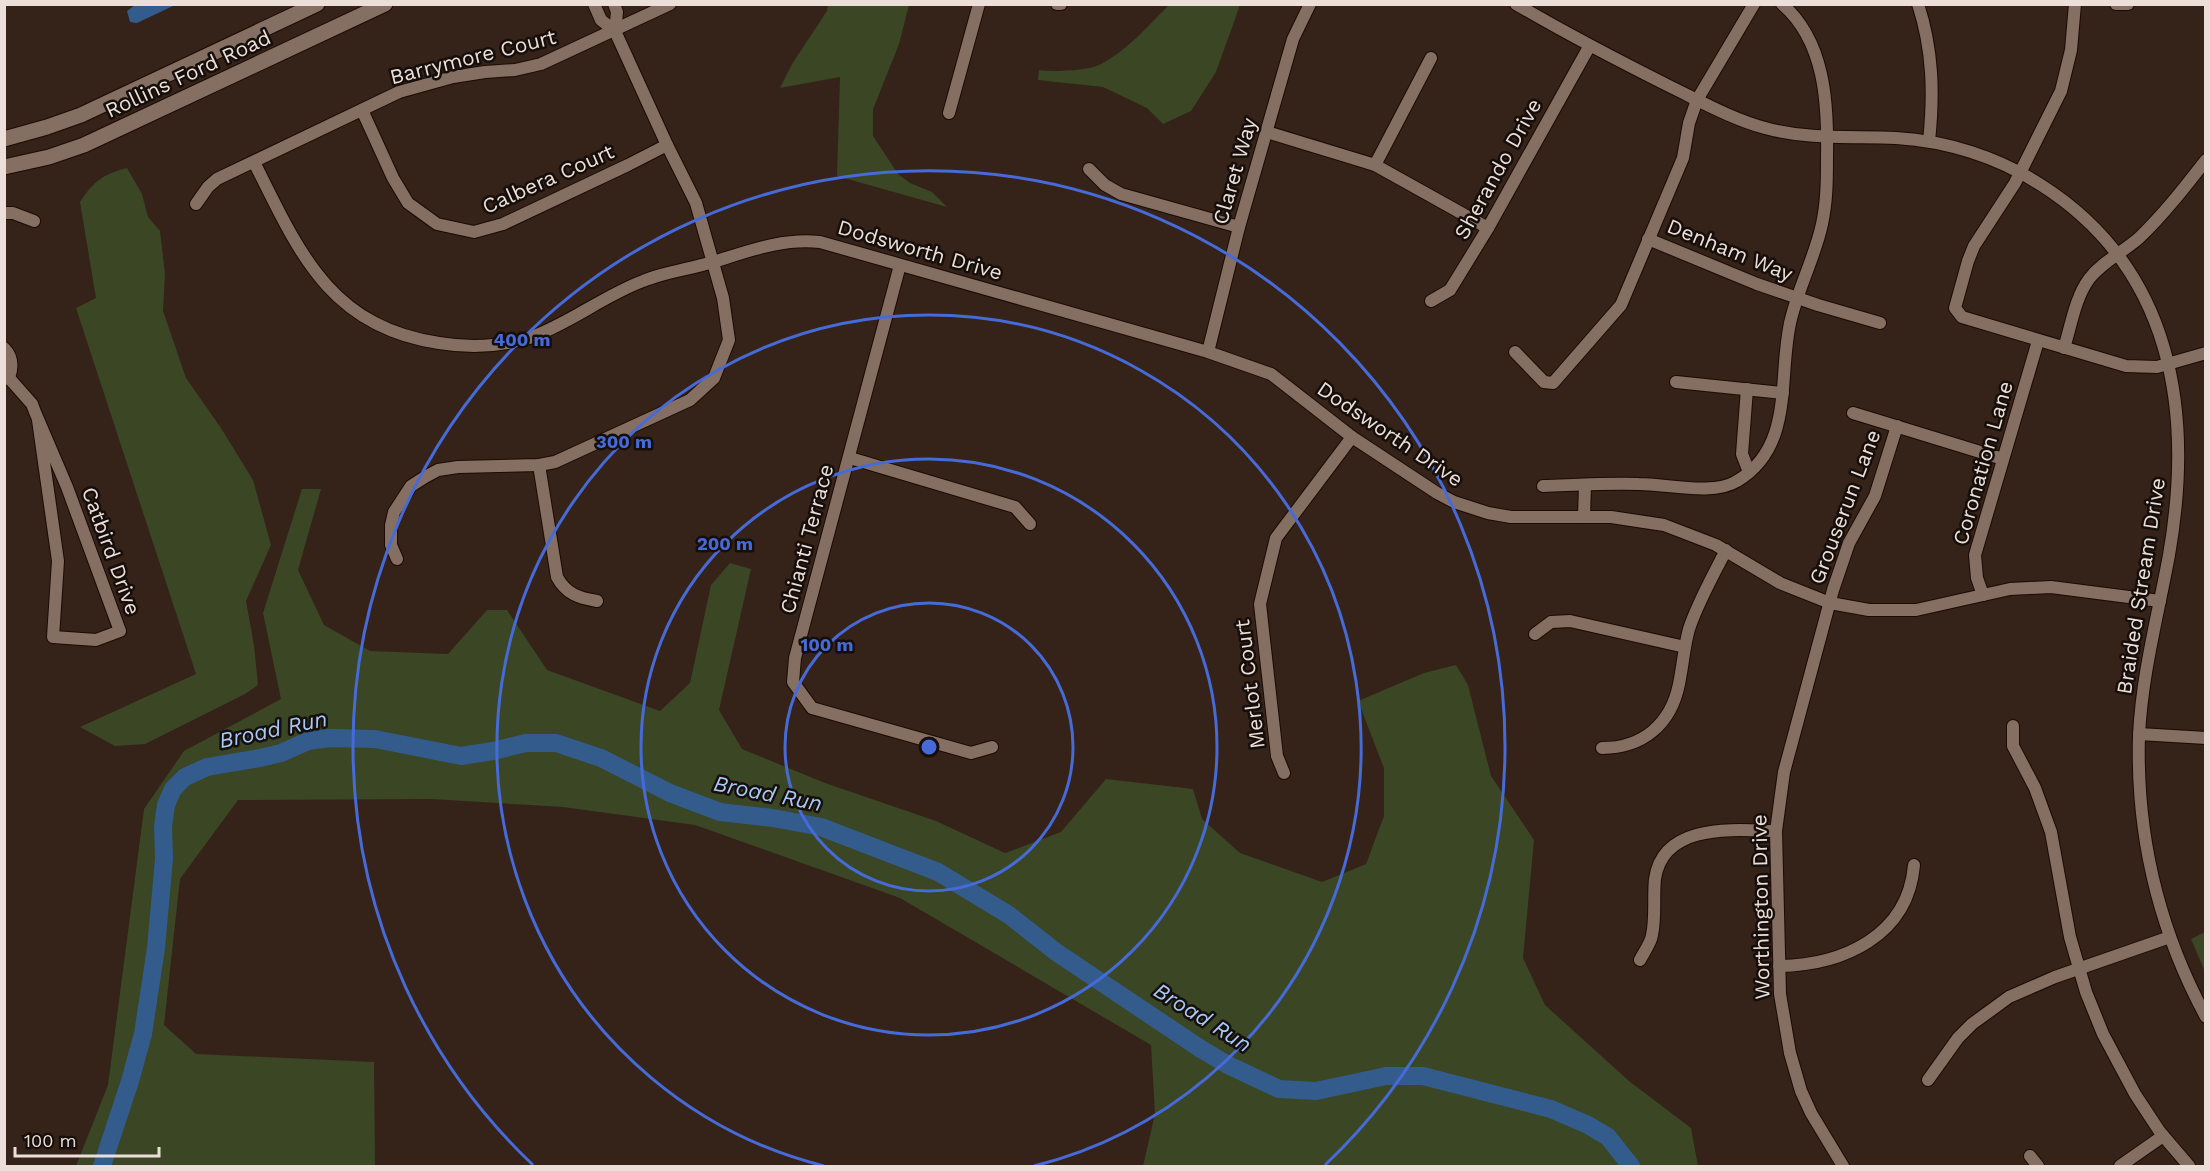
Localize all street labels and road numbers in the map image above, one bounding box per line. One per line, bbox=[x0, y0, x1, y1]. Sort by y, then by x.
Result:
street label: Rollins Ford Road bbox=[101, 24, 275, 123]
street label: Barrymore Court bbox=[387, 24, 559, 89]
street label: Sherando Drive bbox=[1449, 94, 1547, 243]
street label: Claret Way bbox=[1207, 115, 1262, 227]
street label: Calbera Court bbox=[478, 138, 618, 219]
street label: Denham Way bbox=[1664, 213, 1797, 286]
street label: Dodsworth Drive bbox=[835, 214, 1005, 285]
street label: Dodsworth Drive bbox=[1313, 376, 1468, 492]
street label: Coronation Lane bbox=[1947, 378, 2018, 548]
street label: Grouserun Lane bbox=[1804, 426, 1885, 588]
street label: Chianti Terrace bbox=[775, 461, 838, 616]
street label: Braided Stream Drive bbox=[2111, 476, 2170, 696]
street label: Catbird Drive bbox=[77, 483, 146, 618]
street label: Merlot Court bbox=[1229, 618, 1270, 750]
street label: Worthington Drive bbox=[1746, 814, 1775, 1000]

